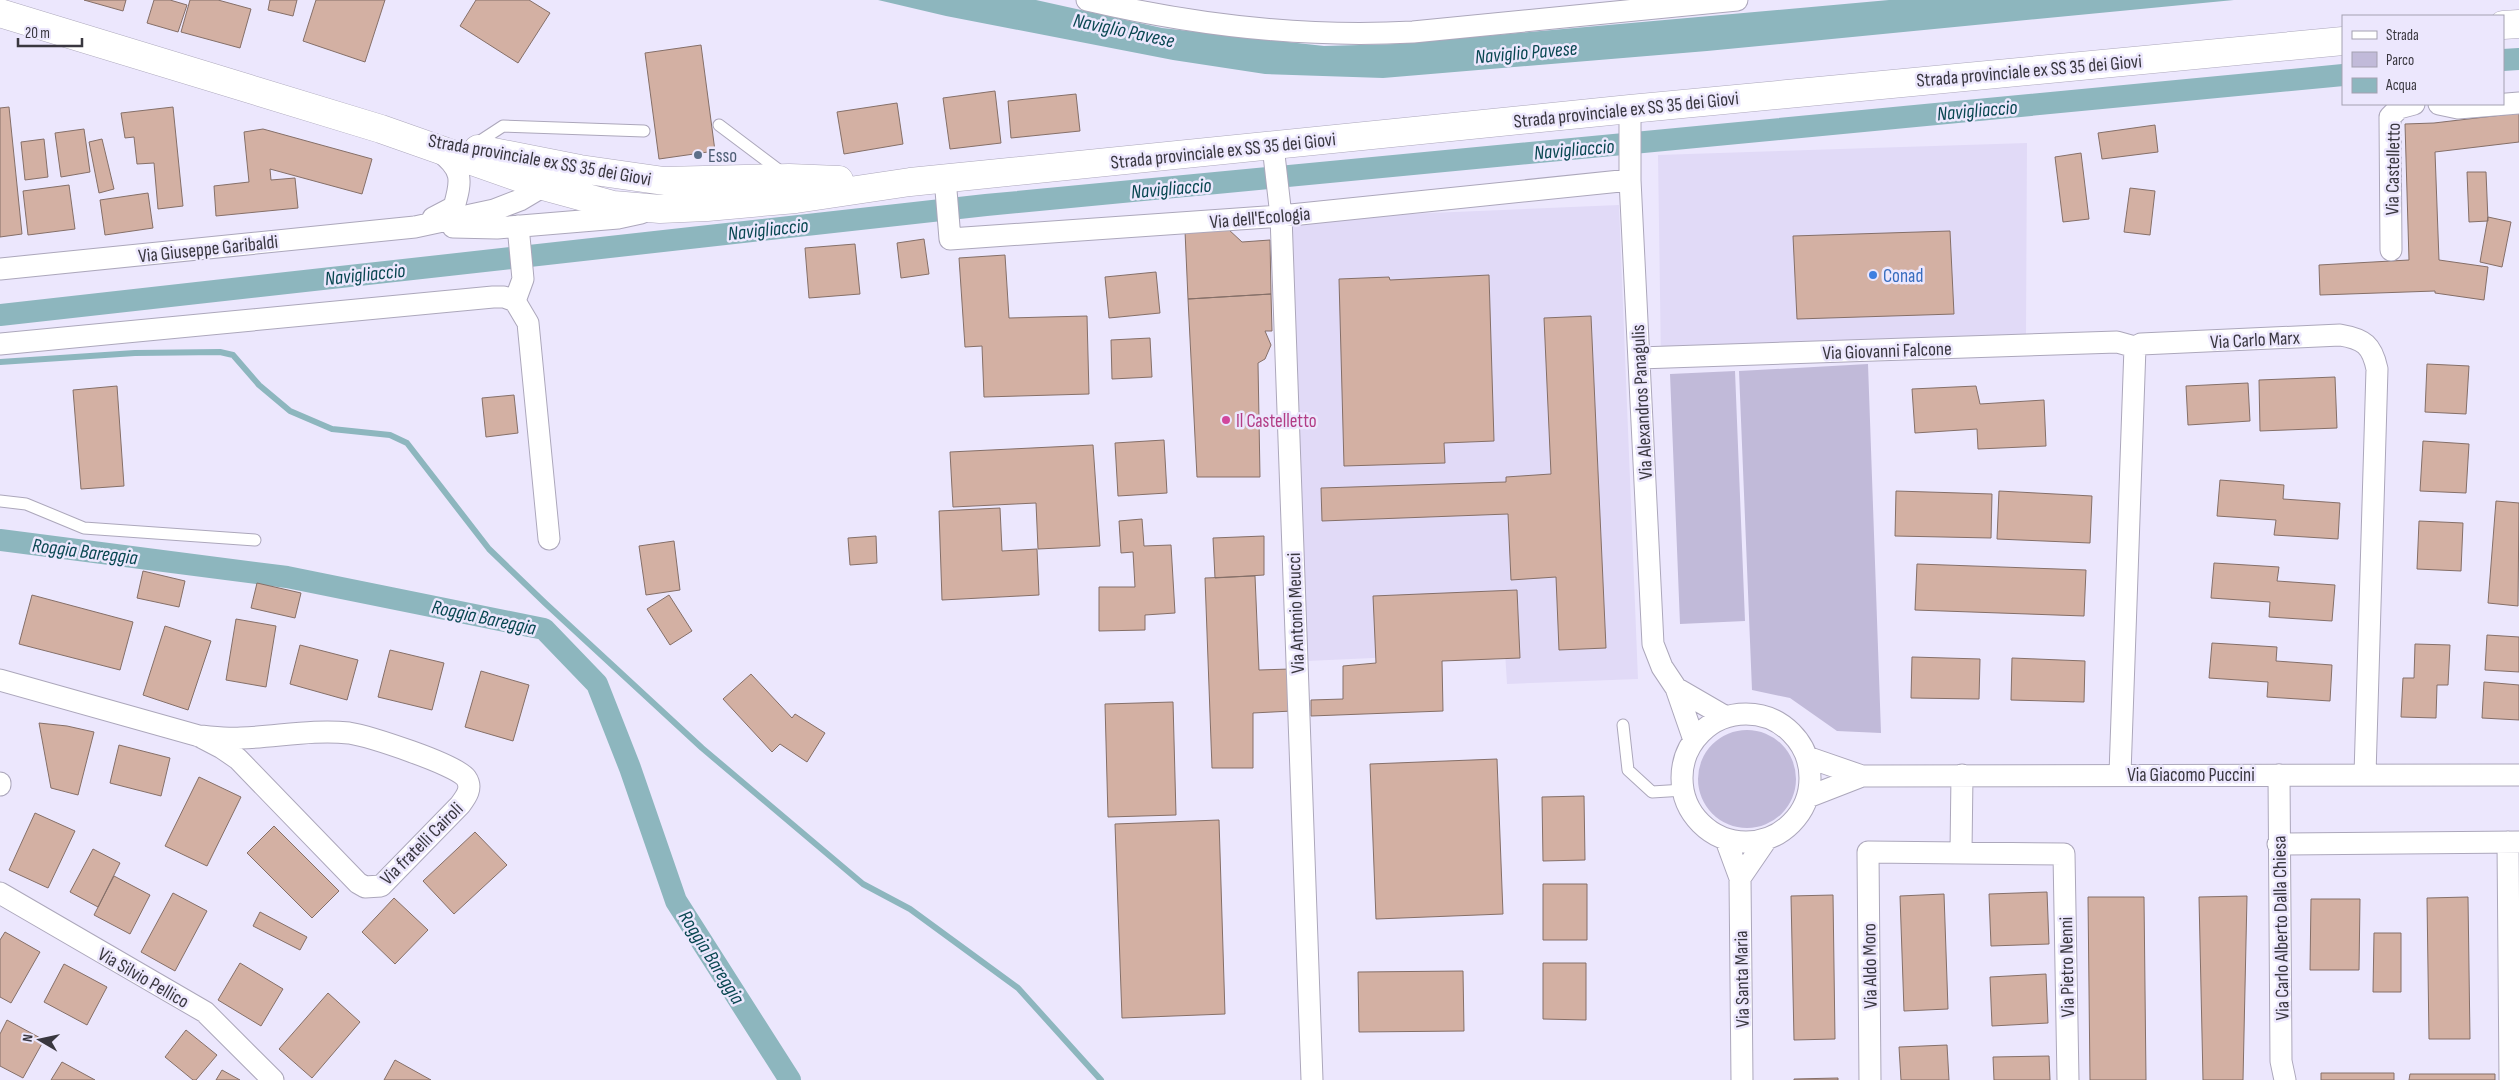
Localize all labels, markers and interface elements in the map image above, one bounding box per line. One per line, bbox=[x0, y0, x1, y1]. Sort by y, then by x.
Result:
water label: Naviglio Pavese bbox=[1071, 9, 1177, 53]
scale bar bbox=[18, 15, 81, 47]
legend bbox=[2342, 15, 2504, 105]
text: 20 m bbox=[25, 24, 50, 43]
text: Strada bbox=[2386, 26, 2419, 45]
water label: Naviglio Pavese bbox=[1474, 37, 1579, 69]
street label: Strada provinciale ex SS 35 dei Giovi bbox=[1916, 50, 2143, 93]
text: Parco bbox=[2386, 51, 2414, 70]
text: Acqua bbox=[2385, 76, 2417, 95]
street label: Strada provinciale ex SS 35 dei Giovi bbox=[1513, 87, 1740, 134]
water label: Navigliaccio bbox=[1936, 96, 2018, 126]
street label: Via Castelletto bbox=[2381, 122, 2406, 216]
street label: Strada provinciale ex SS 35 dei Giovi bbox=[1110, 128, 1337, 175]
street label: Strada provinciale ex SS 35 dei Giovi bbox=[426, 130, 653, 191]
water label: Navigliaccio bbox=[1533, 135, 1615, 165]
place label: Esso bbox=[708, 145, 737, 168]
marker: Esso bbox=[692, 149, 704, 161]
water label: Navigliaccio bbox=[1130, 174, 1212, 204]
street label: Via dell'Ecologia bbox=[1209, 203, 1311, 234]
water label: Navigliaccio bbox=[727, 214, 809, 246]
street label: Via Giuseppe Garibaldi bbox=[137, 231, 279, 268]
water label: Navigliaccio bbox=[324, 259, 406, 291]
place label: Conad bbox=[1883, 265, 1923, 288]
marker: Conad bbox=[1867, 269, 1879, 281]
street label: Via Alexandros Panagulis bbox=[1627, 324, 1658, 480]
street label: Via Carlo Marx bbox=[2210, 327, 2301, 354]
street label: Via Giovanni Falcone bbox=[1822, 338, 1952, 365]
place label: Il Castelletto bbox=[1236, 410, 1317, 433]
marker: Il Castelletto bbox=[1220, 414, 1232, 426]
water label: Roggia Bareggia bbox=[31, 534, 139, 570]
street label: Via Antonio Meucci bbox=[1283, 552, 1310, 674]
water label: Roggia Bareggia bbox=[429, 595, 538, 641]
street label: Via Giacomo Puccini bbox=[2127, 764, 2255, 787]
street label: Via fratelli Cairoli bbox=[376, 798, 468, 890]
street label: Via Carlo Alberto Dalla Chiesa bbox=[2268, 835, 2295, 1021]
water label: Roggia Bareggia bbox=[673, 906, 749, 1009]
street label: Via Pietro Nenni bbox=[2055, 917, 2080, 1017]
street label: Via Aldo Moro bbox=[1858, 923, 1883, 1009]
street label: Via Santa Maria bbox=[1730, 930, 1755, 1028]
street label: Via Silvio Pellico bbox=[94, 943, 193, 1014]
north arrow bbox=[15, 1015, 65, 1065]
text: N bbox=[19, 1033, 37, 1043]

